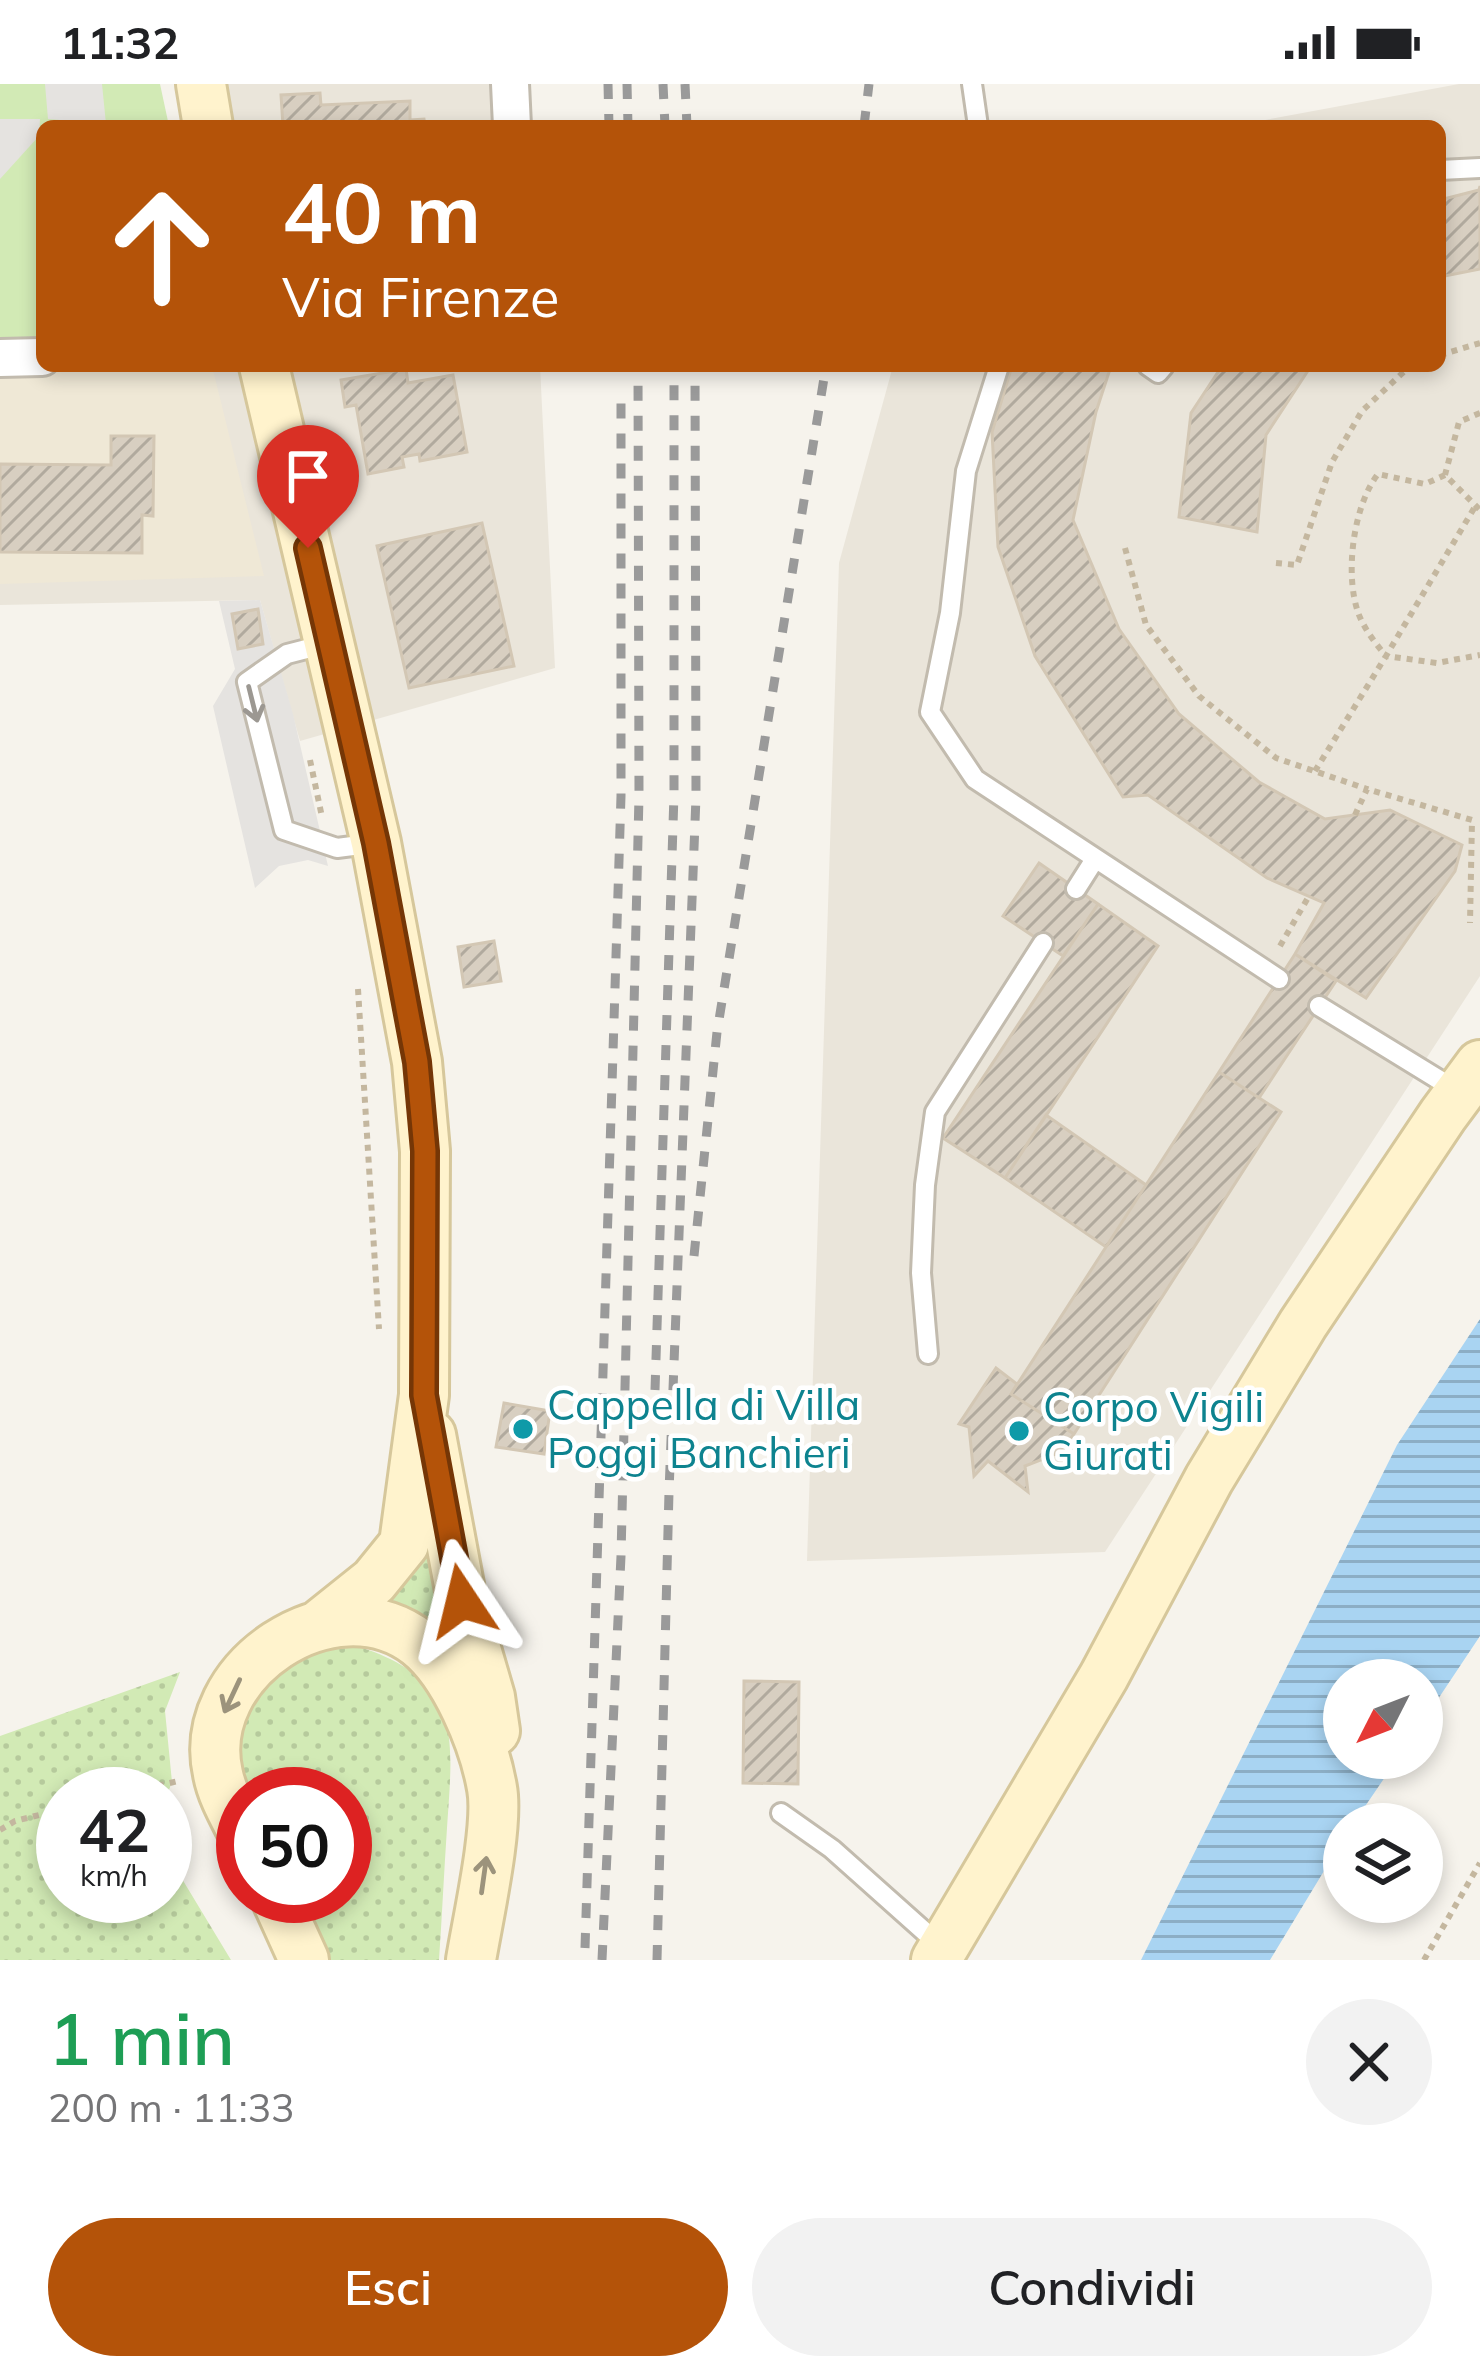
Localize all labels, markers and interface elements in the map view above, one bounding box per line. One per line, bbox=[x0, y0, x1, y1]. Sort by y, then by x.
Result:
text: 11:32 bbox=[60, 14, 179, 70]
text: 40 m bbox=[282, 159, 481, 264]
icon: ahead bbox=[84, 168, 240, 324]
text: Via Firenze bbox=[282, 263, 559, 331]
pin bbox=[257, 425, 359, 548]
icon: arrive bbox=[275, 443, 341, 509]
one-way arrow bbox=[243, 684, 265, 722]
place label: Cappella di Villa Poggi Banchieri bbox=[547, 1378, 860, 1479]
place label: Corpo Vigili Giurati bbox=[1043, 1380, 1264, 1481]
marker: Cappella di Villa Poggi Banchieri bbox=[510, 1416, 536, 1442]
marker: Corpo Vigili Giurati bbox=[1006, 1418, 1032, 1444]
position arrow bbox=[399, 1538, 525, 1664]
north arrow bbox=[1323, 1659, 1443, 1779]
map controls bbox=[1323, 1659, 1443, 1923]
one-way arrow bbox=[220, 1677, 242, 1713]
speed limit sign: 50 bbox=[216, 1767, 372, 1923]
text: 42 bbox=[78, 1792, 150, 1867]
button: layers bbox=[1323, 1803, 1443, 1923]
text: km/h bbox=[80, 1856, 148, 1894]
one-way arrow bbox=[473, 1856, 496, 1895]
text: 1 min bbox=[48, 1993, 235, 2083]
button: close bbox=[1306, 1999, 1432, 2125]
text: 200 m · 11:33 bbox=[48, 2083, 294, 2132]
button: Esci bbox=[48, 2218, 728, 2356]
button: Condividi bbox=[752, 2218, 1432, 2356]

